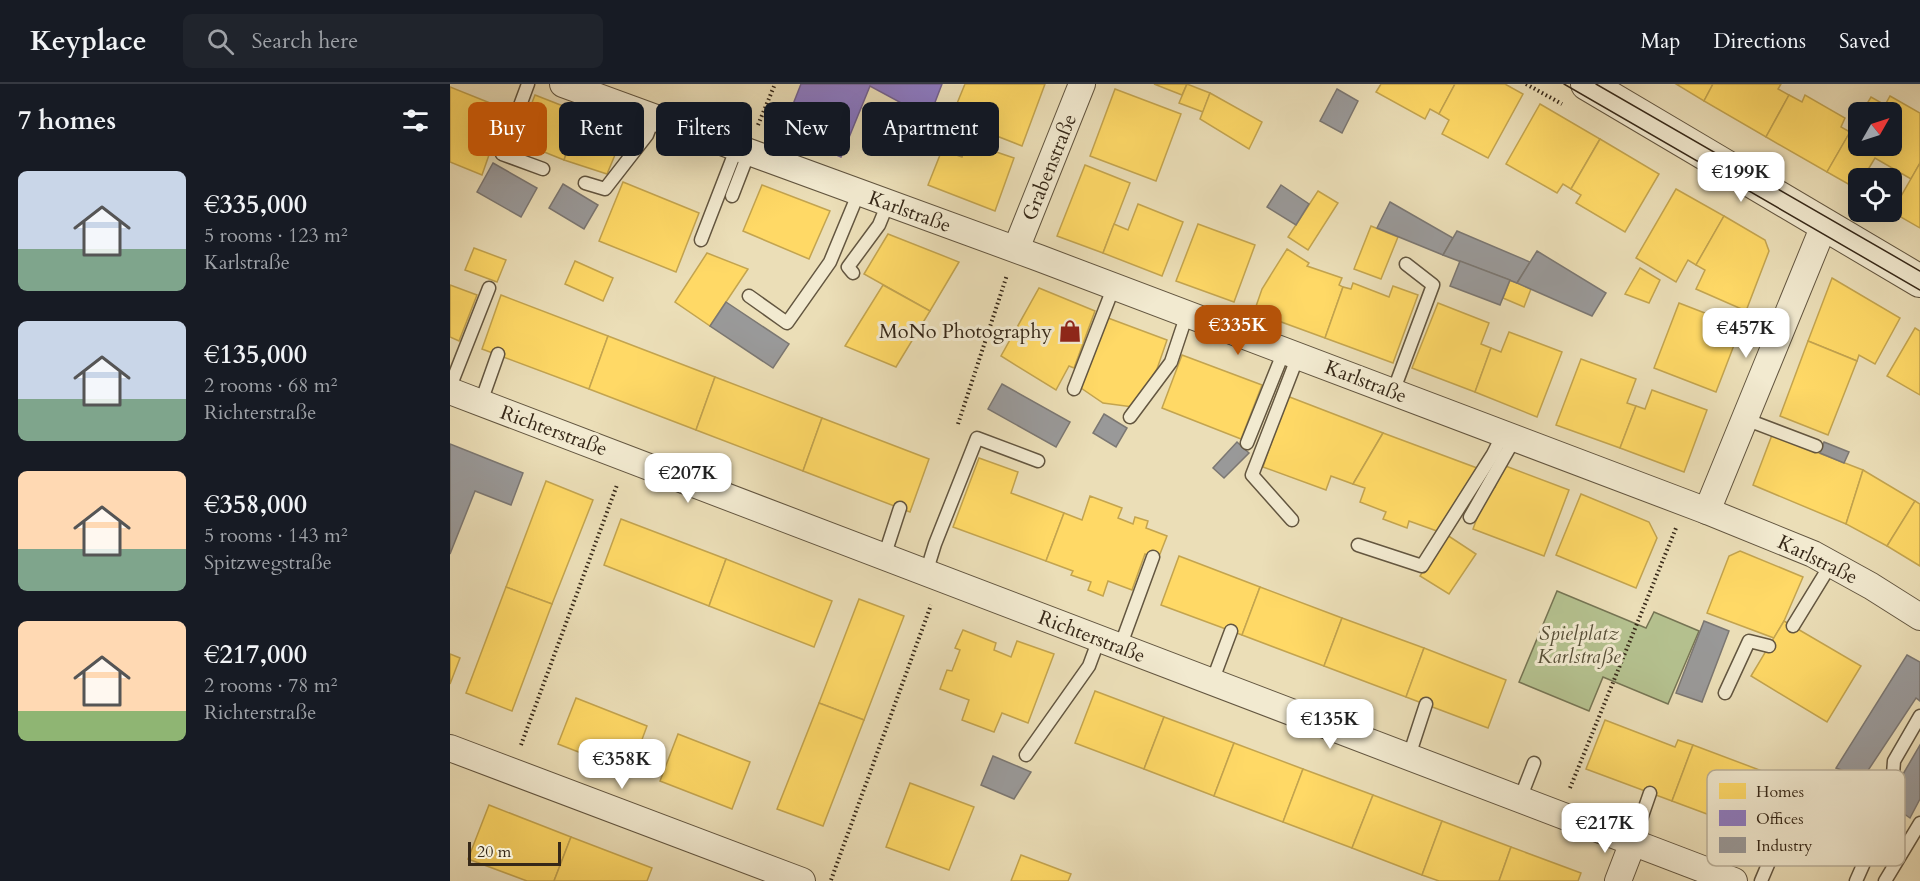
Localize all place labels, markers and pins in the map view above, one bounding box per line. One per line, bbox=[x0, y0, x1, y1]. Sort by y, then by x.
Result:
pin: €199K bbox=[1699, 152, 1783, 203]
pin: €335K bbox=[1196, 305, 1280, 356]
pin: €457K bbox=[1704, 308, 1788, 359]
place label: MoNo Photography bbox=[879, 318, 1052, 345]
shop icon: MoNo Photography bbox=[1057, 318, 1083, 344]
pin: €207K bbox=[646, 453, 730, 504]
pin: €135K bbox=[1288, 699, 1372, 750]
pin: €358K bbox=[580, 739, 664, 790]
pin: €217K bbox=[1563, 803, 1647, 854]

